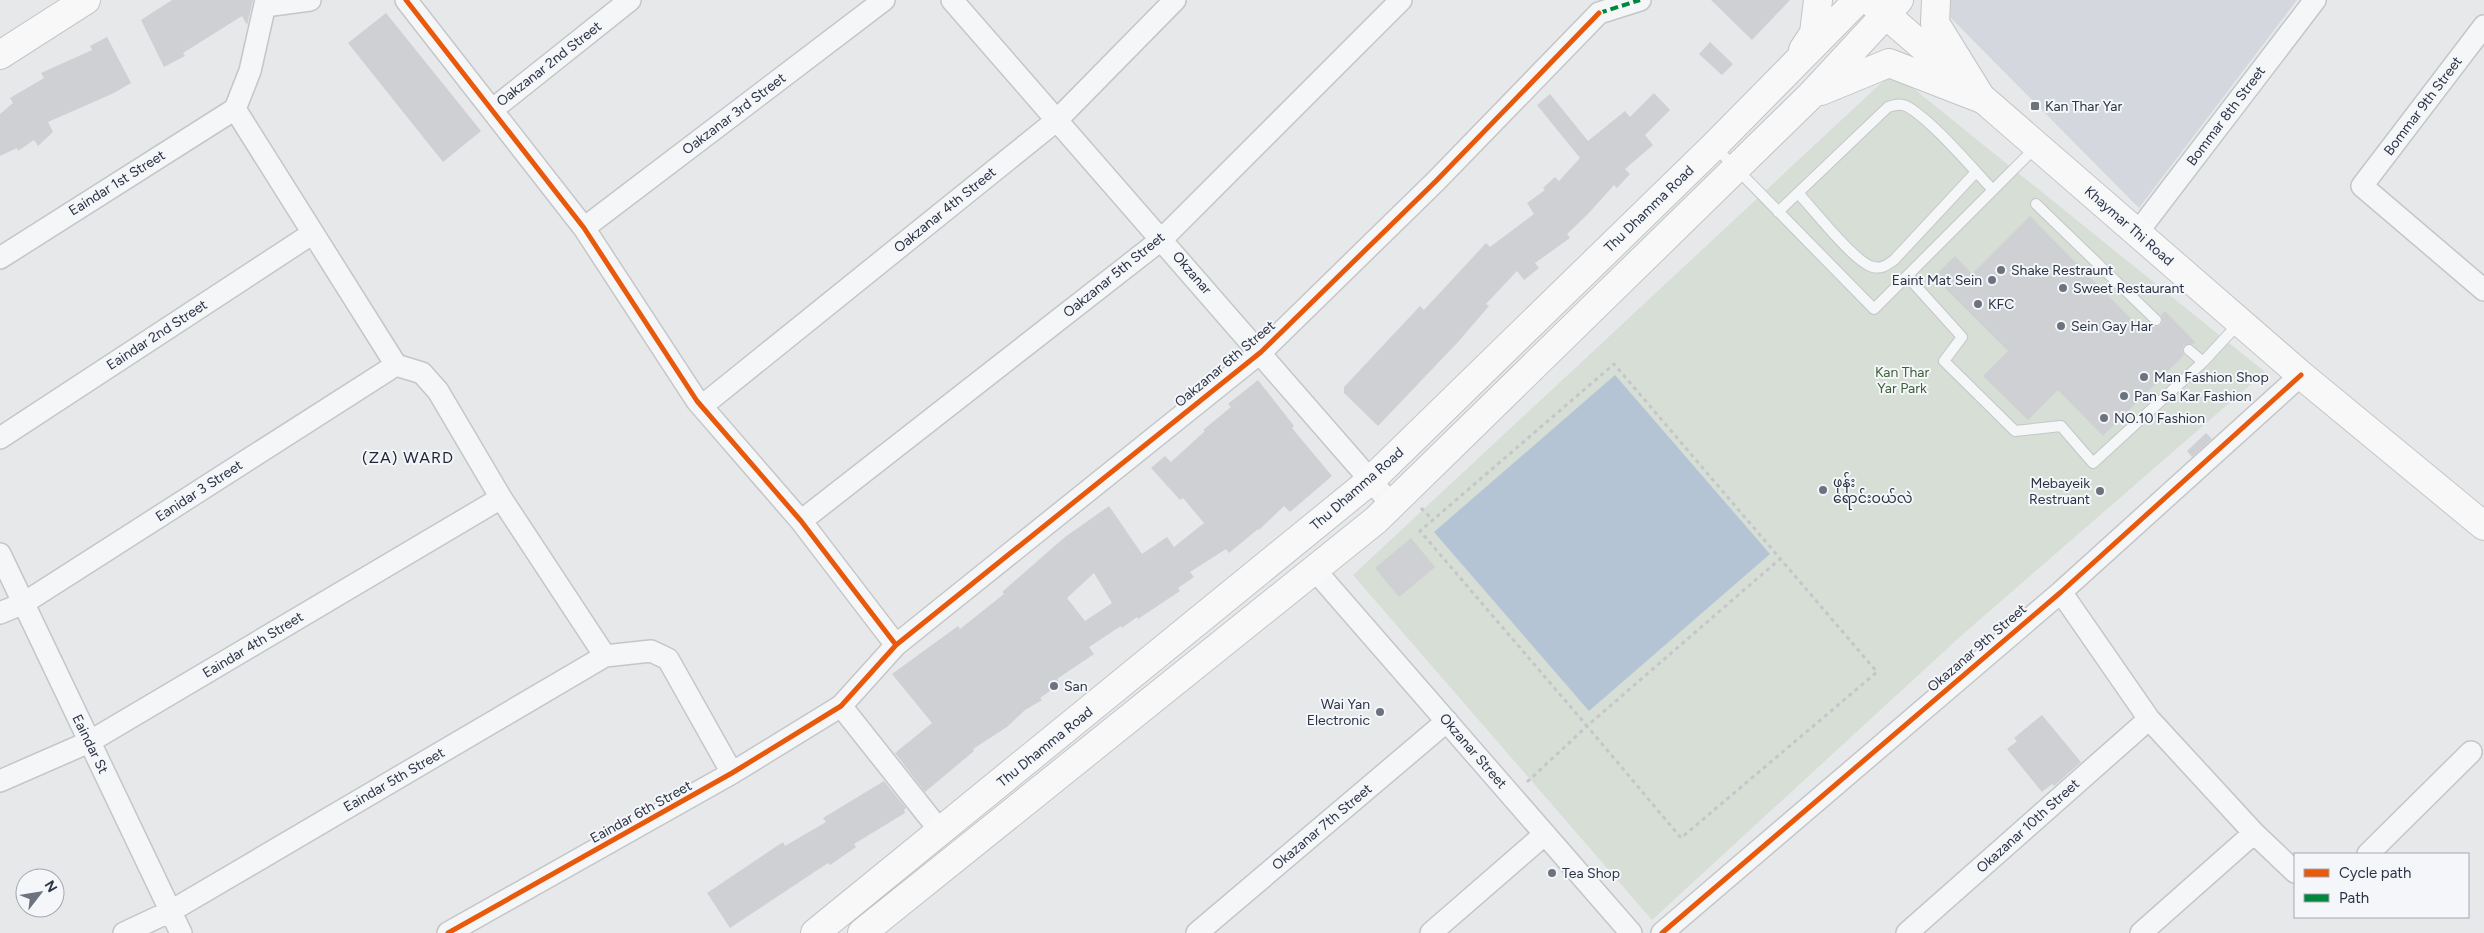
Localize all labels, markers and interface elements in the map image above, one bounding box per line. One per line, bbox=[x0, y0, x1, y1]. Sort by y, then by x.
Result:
street label: Oakzanar 2nd Street bbox=[493, 18, 605, 110]
street label: Bommar 9th Street bbox=[2380, 53, 2466, 159]
street label: Bommar 8th Street bbox=[2183, 63, 2269, 169]
street label: Oakzanar 3rd Street bbox=[679, 70, 789, 158]
place label: Kan Thar Yar bbox=[2045, 98, 2122, 115]
marker: Kan Thar Yar bbox=[2029, 100, 2041, 112]
street label: Eaindar 1st Street bbox=[66, 147, 168, 219]
street label: Thu Dhamma Road bbox=[1601, 162, 1697, 256]
street label: Oakzanar 4th Street bbox=[891, 164, 999, 256]
street label: Khaymar Thi Road bbox=[2081, 183, 2177, 269]
street label: Oakzanar 5th Street bbox=[1060, 229, 1168, 321]
street label: Okzanar bbox=[1169, 248, 1215, 298]
place label: Shake Restraunt bbox=[2011, 262, 2113, 279]
marker: Shake Restraunt bbox=[1995, 264, 2007, 276]
place label: Eaint Mat Sein bbox=[1892, 272, 1982, 289]
marker: Eaint Mat Sein bbox=[1986, 274, 1998, 286]
place label: Sweet Restaurant bbox=[2073, 280, 2185, 297]
marker: Sweet Restaurant bbox=[2057, 282, 2069, 294]
street label: Eaindar 2nd Street bbox=[104, 296, 210, 374]
place label: KFC bbox=[1988, 296, 2014, 313]
marker: KFC bbox=[1972, 298, 1984, 310]
street label: Oakzanar 6th Street bbox=[1171, 317, 1279, 411]
place label: Sein Gay Har bbox=[2071, 318, 2153, 335]
marker: Sein Gay Har bbox=[2055, 320, 2067, 332]
park label: Kan Thar Yar Park bbox=[1875, 364, 1929, 397]
place label: Man Fashion Shop bbox=[2154, 369, 2269, 386]
marker: Man Fashion Shop bbox=[2138, 371, 2150, 383]
place label: Pan Sa Kar Fashion bbox=[2134, 388, 2252, 405]
marker: Pan Sa Kar Fashion bbox=[2118, 390, 2130, 402]
place label: NO.10 Fashion bbox=[2114, 410, 2205, 427]
marker: NO.10 Fashion bbox=[2098, 412, 2110, 424]
street label: Thu Dhamma Road bbox=[1307, 444, 1407, 534]
district label: (ZA) WARD bbox=[362, 448, 454, 467]
street label: Eanidar 3 Street bbox=[152, 457, 246, 525]
place label: ဖုန်း ရောင်းဝယ်လဲ bbox=[1833, 472, 1913, 510]
place label: Mebayeik Restruant bbox=[2029, 475, 2090, 508]
marker: ဖုန်း ရောင်းဝယ်လဲ bbox=[1817, 484, 1829, 496]
marker: Mebayeik Restruant bbox=[2094, 485, 2106, 497]
street label: Okazanar 9th Street bbox=[1924, 600, 2030, 696]
street label: Eaindar 4th Street bbox=[200, 608, 306, 682]
place label: San bbox=[1064, 678, 1088, 695]
marker: San bbox=[1048, 680, 1060, 692]
place label: Wai Yan Electronic bbox=[1307, 696, 1370, 729]
street label: Thu Dhamma Road bbox=[994, 703, 1096, 791]
marker: Wai Yan Electronic bbox=[1374, 706, 1386, 718]
street label: Okzanar Street bbox=[1436, 710, 1510, 792]
street label: Eaindar St bbox=[68, 712, 112, 776]
street label: Eaindar 5th Street bbox=[340, 744, 448, 816]
street label: Okazanar 10th Street bbox=[1973, 775, 2083, 877]
street label: Eaindar 6th Street bbox=[587, 777, 695, 847]
street label: Okazanar 7th Street bbox=[1269, 780, 1375, 874]
legend bbox=[2294, 853, 2469, 918]
text: Cycle path bbox=[2339, 864, 2411, 882]
place label: Tea Shop bbox=[1562, 865, 1620, 882]
marker: Tea Shop bbox=[1546, 867, 1558, 879]
north arrow bbox=[15, 868, 65, 918]
text: N bbox=[41, 878, 61, 896]
text: Path bbox=[2339, 889, 2369, 907]

